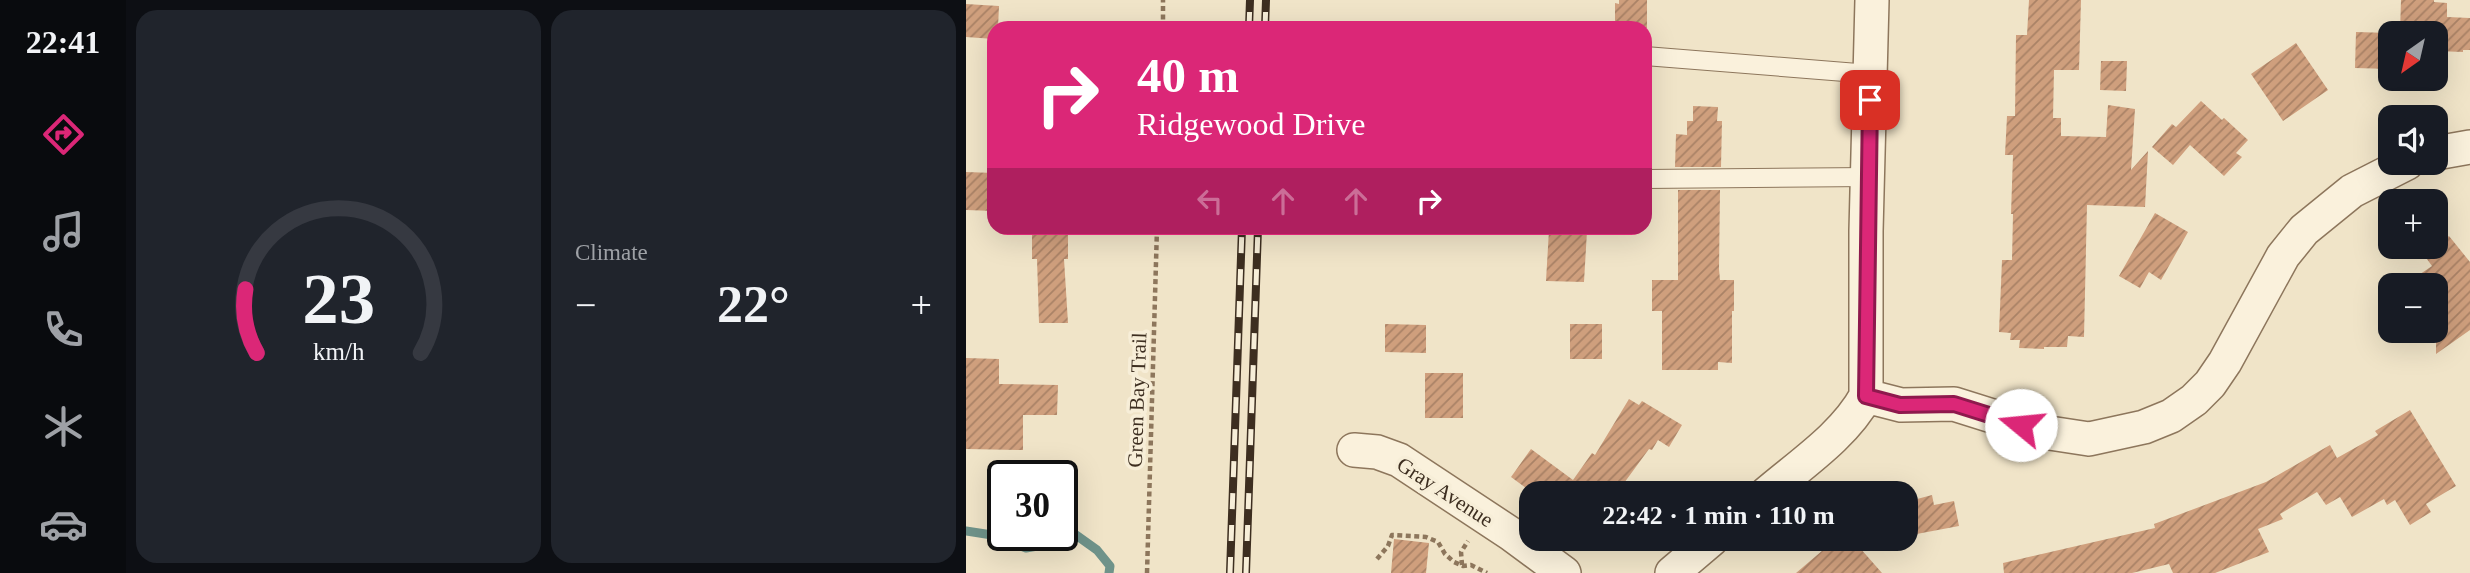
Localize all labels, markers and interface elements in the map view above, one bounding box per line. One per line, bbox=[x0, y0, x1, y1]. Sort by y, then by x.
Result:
north arrow bbox=[2378, 21, 2448, 91]
map controls bbox=[2378, 21, 2448, 343]
text: 22:41 bbox=[26, 24, 100, 60]
text: 40 m bbox=[1137, 48, 1239, 103]
icon: right bbox=[1022, 49, 1113, 140]
pin bbox=[1840, 70, 1900, 130]
icon: arrive bbox=[1851, 81, 1889, 119]
button: sound bbox=[2378, 105, 2448, 175]
text: Ridgewood Drive bbox=[1137, 106, 1365, 142]
icon: directions bbox=[39, 110, 88, 159]
icon: left bbox=[1191, 182, 1229, 220]
icon: ahead bbox=[1264, 182, 1302, 220]
icon: ahead bbox=[1337, 182, 1375, 220]
icon: right bbox=[1410, 182, 1448, 220]
button: + bbox=[2378, 189, 2448, 259]
icon: music bbox=[39, 207, 88, 256]
text: Climate bbox=[575, 240, 648, 265]
text: 23 bbox=[302, 258, 375, 339]
button: − bbox=[2378, 273, 2448, 343]
text: 22° bbox=[717, 276, 790, 333]
text: − bbox=[575, 284, 596, 326]
text: + bbox=[911, 284, 932, 326]
icon: phone bbox=[39, 305, 88, 354]
street label: Green Bay Trail bbox=[1123, 332, 1151, 468]
text: km/h bbox=[313, 337, 365, 364]
position arrow bbox=[1984, 388, 2058, 462]
icon: climate bbox=[39, 402, 88, 451]
street label: Gray Avenue bbox=[1392, 452, 1498, 532]
speed limit sign: 30 bbox=[987, 460, 1078, 551]
icon: car bbox=[39, 500, 88, 549]
text: 22:42 · 1 min · 110 m bbox=[1602, 501, 1835, 530]

